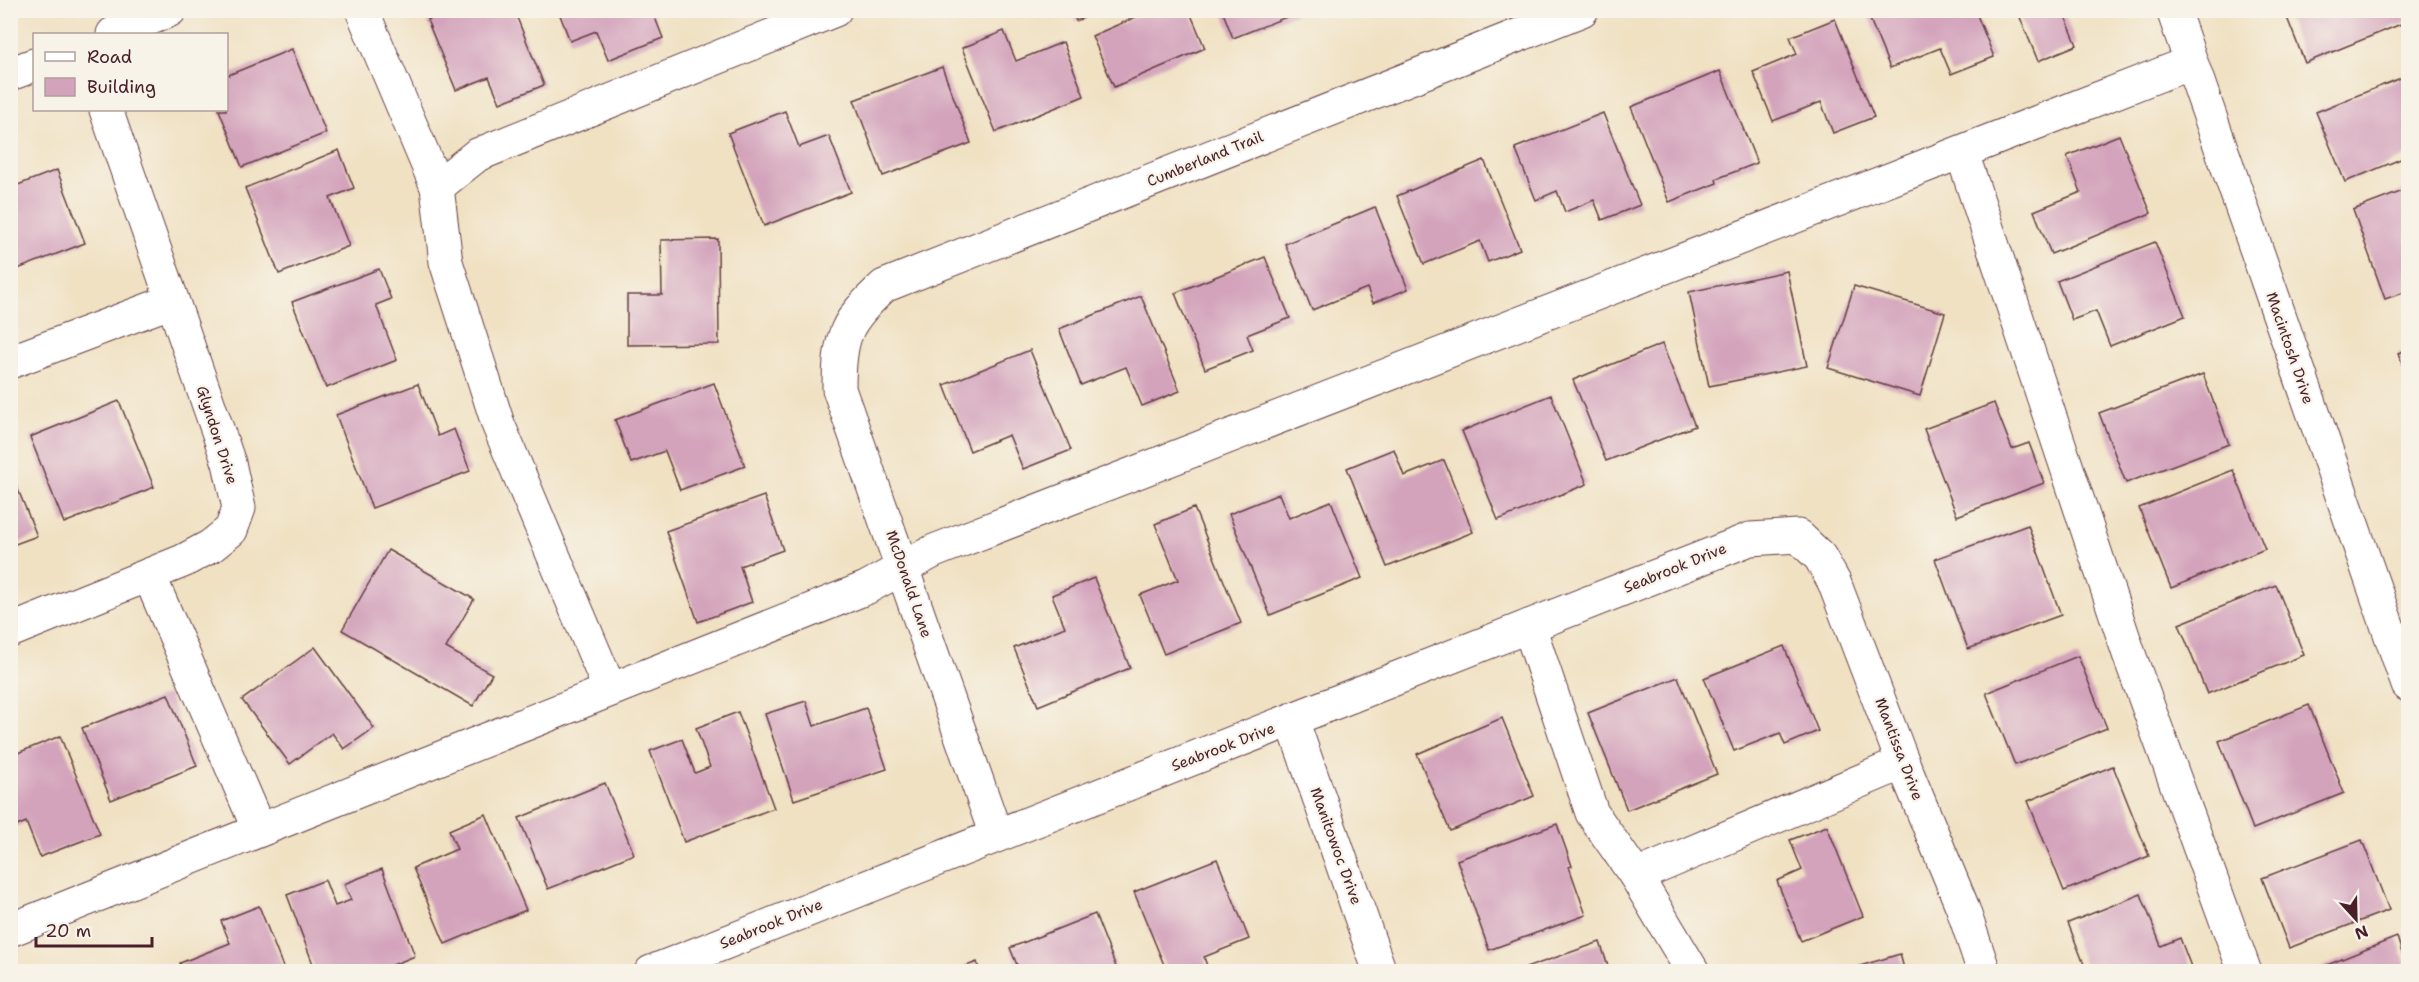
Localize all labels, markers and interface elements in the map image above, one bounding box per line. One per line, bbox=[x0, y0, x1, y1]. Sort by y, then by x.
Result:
legend bbox=[33, 33, 228, 111]
text: Road bbox=[87, 45, 132, 69]
text: Building bbox=[87, 75, 156, 99]
street label: Cumberland Trail bbox=[1144, 126, 1266, 191]
street label: Macintosh Drive bbox=[2261, 289, 2319, 407]
street label: Glyndon Drive bbox=[192, 383, 242, 487]
street label: McDonald Lane bbox=[881, 528, 937, 640]
street label: Seabrook Drive bbox=[1621, 538, 1729, 598]
street label: Mantissa Drive bbox=[1870, 695, 1928, 803]
street label: Seabrook Drive bbox=[1168, 718, 1278, 776]
street label: Manitowoc Drive bbox=[1306, 785, 1366, 907]
north arrow bbox=[2326, 889, 2386, 949]
street label: Seabrook Drive bbox=[717, 894, 825, 954]
scale bar bbox=[36, 910, 152, 948]
text: 20 m bbox=[45, 919, 91, 943]
text: N bbox=[2352, 920, 2371, 945]

